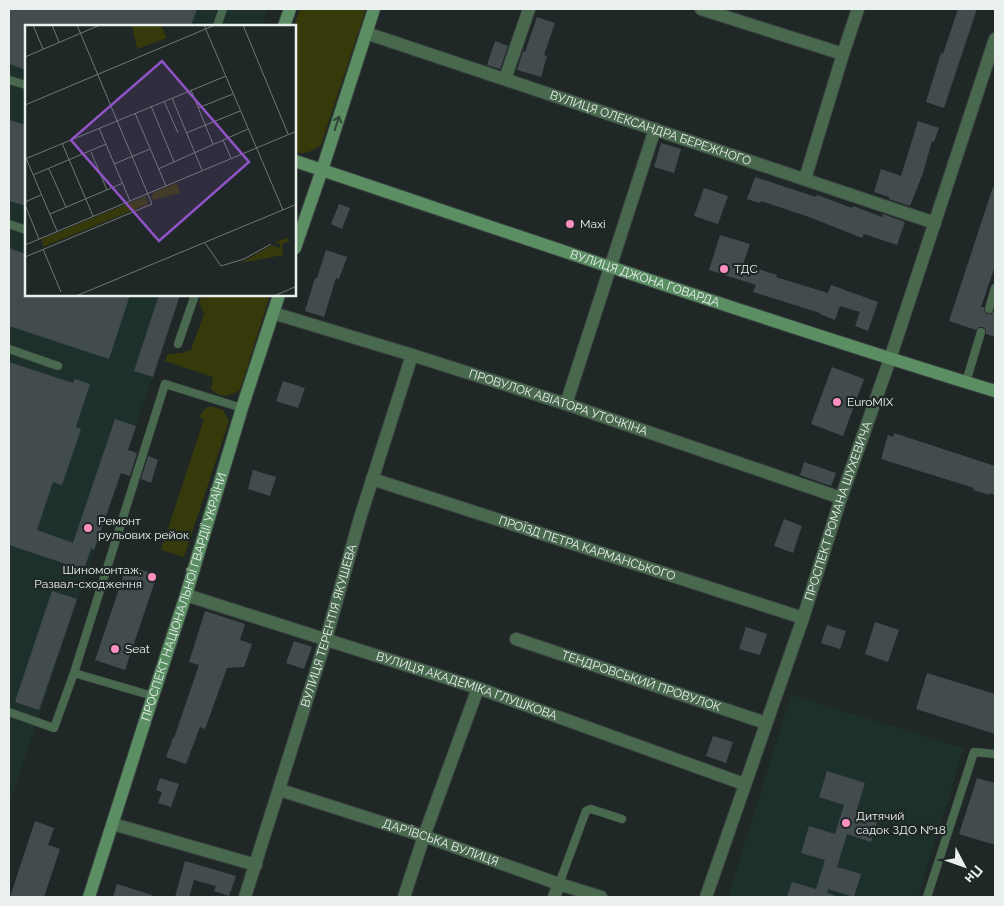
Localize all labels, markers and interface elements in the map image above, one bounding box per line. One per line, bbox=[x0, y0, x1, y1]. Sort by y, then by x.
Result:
inset map bbox=[25, 25, 296, 296]
street label: ВУЛИЦЯ ОЛЕКСАНДРА БЕРЕЖНОГО bbox=[548, 88, 753, 168]
one-way arrow bbox=[332, 116, 342, 132]
place label: Maxi bbox=[580, 217, 606, 231]
marker: Maxi bbox=[564, 218, 576, 230]
street label: ВУЛИЦЯ ДЖОНА ГОВАРДА bbox=[568, 247, 721, 310]
place label: ТДС bbox=[734, 262, 758, 276]
marker: ТДС bbox=[718, 263, 730, 275]
street label: ПРОВУЛОК АВІАТОРА УТОЧКІНА bbox=[467, 367, 649, 438]
place label: EuroMIX bbox=[847, 395, 894, 409]
marker: EuroMIX bbox=[831, 396, 843, 408]
street label: ПРОСПЕКТ РОМАНА ШУХЕВИЧА bbox=[802, 419, 875, 603]
street label: ПРОСПЕКТ НАЦІОНАЛЬНОЇ ГВАРДІЇ УКРАЇНИ bbox=[139, 471, 229, 723]
street label: ПРОЇЗД ПЕТРА КАРМАНСЬКОГО bbox=[497, 513, 677, 583]
place label: Ремонт рульових рейок bbox=[98, 514, 189, 542]
marker: Ремонт рульових рейок bbox=[82, 522, 94, 534]
street label: ВУЛИЦЯ ТЕРЕНТІЯ ЯКУШЕВА bbox=[298, 543, 359, 709]
place label: Шиномонтаж, Развал-сходження bbox=[34, 563, 142, 591]
marker: Шиномонтаж, Развал-сходження bbox=[146, 571, 158, 583]
place label: Seat bbox=[125, 642, 150, 656]
marker: Seat bbox=[109, 643, 121, 655]
street label: ТЕНДРОВСЬКИЙ ПРОВУЛОК bbox=[560, 648, 723, 714]
street label: ВУЛИЦЯ АКАДЕМІКА ГЛУШКОВА bbox=[374, 649, 559, 723]
place label: Дитячий садок ЗДО №18 bbox=[856, 809, 946, 837]
street label: ДАР'ЇВСЬКА ВУЛИЦЯ bbox=[381, 816, 500, 869]
marker: Дитячий садок ЗДО №18 bbox=[840, 817, 852, 829]
north arrow bbox=[939, 841, 989, 891]
text: Пн bbox=[962, 862, 986, 887]

